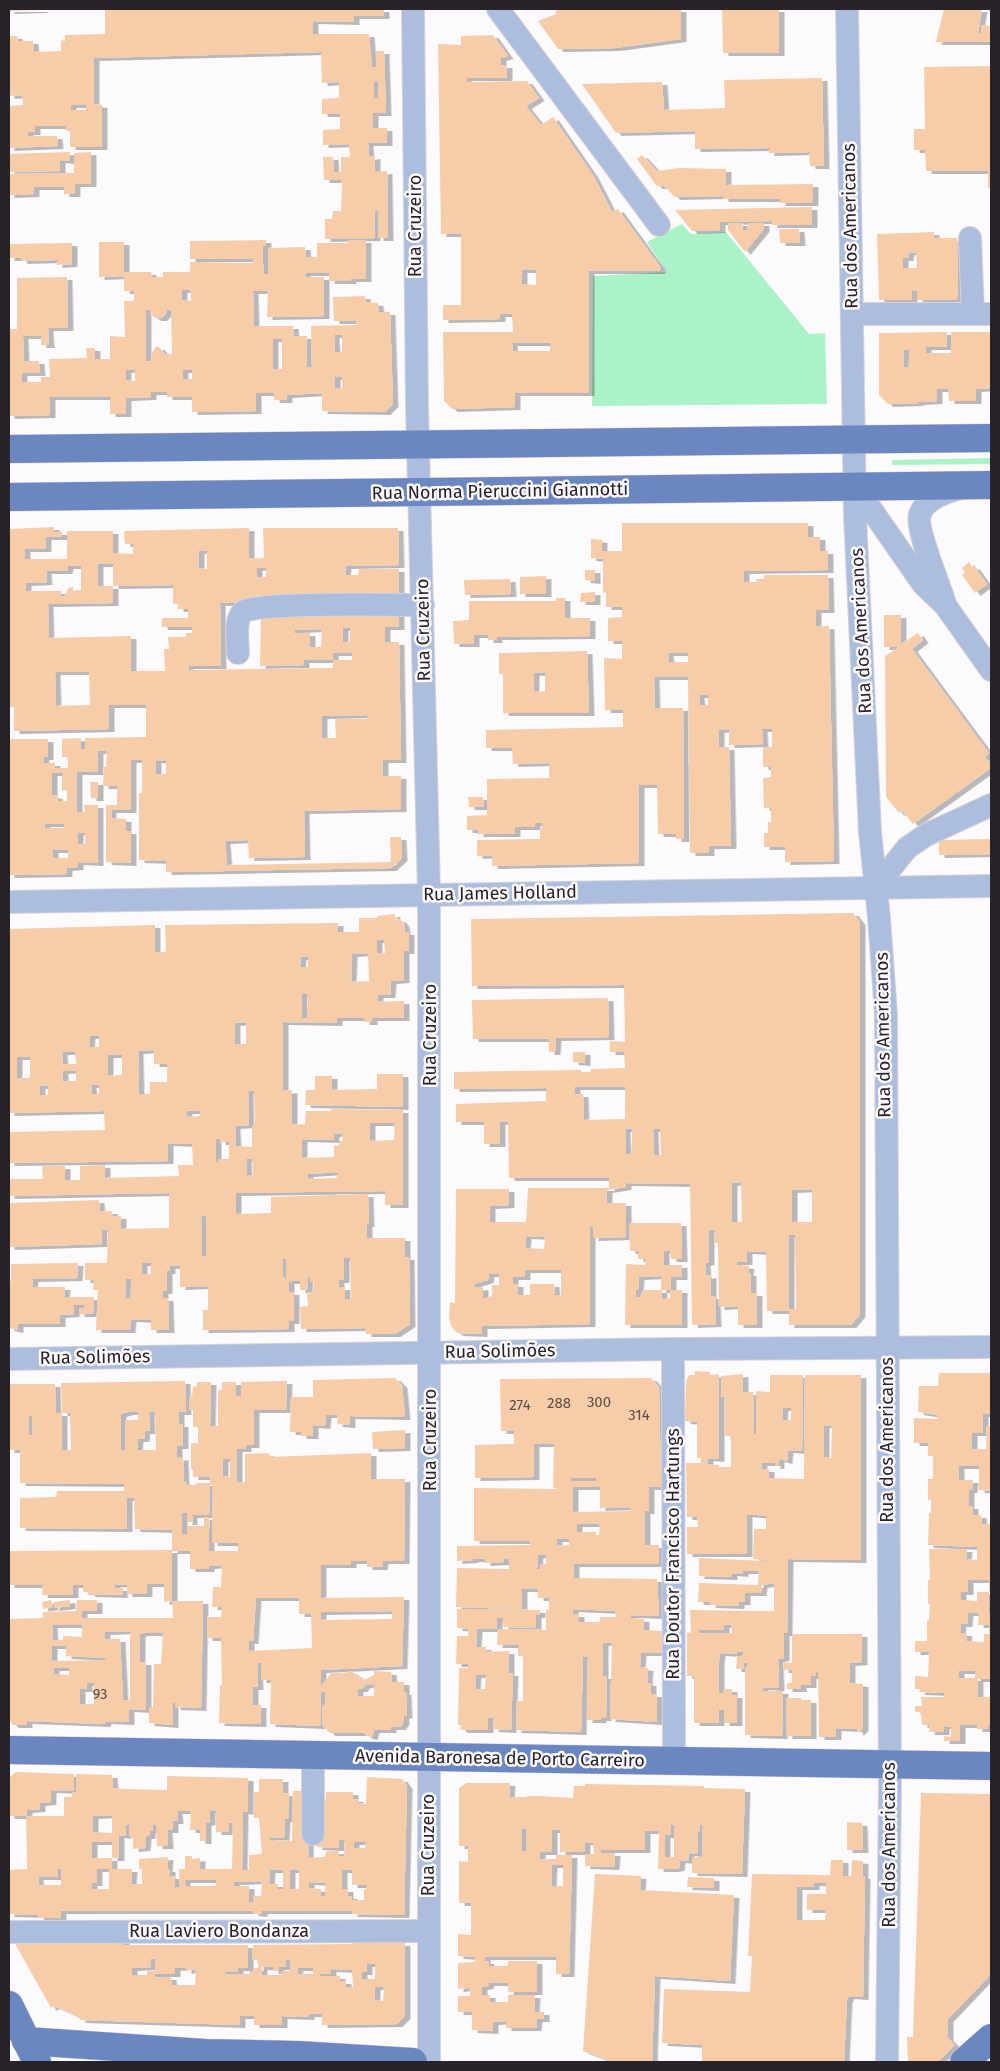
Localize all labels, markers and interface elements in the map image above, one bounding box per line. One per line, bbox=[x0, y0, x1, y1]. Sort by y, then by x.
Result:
street label: Rua dos Americanos bbox=[838, 143, 862, 309]
street label: Rua Cruzeiro bbox=[404, 175, 426, 277]
street label: Rua Norma Pieruccini Giannotti bbox=[371, 478, 629, 504]
street label: Rua dos Americanos bbox=[846, 548, 876, 714]
street label: Rua Cruzeiro bbox=[411, 578, 435, 682]
street label: Rua James Holland bbox=[423, 881, 577, 905]
street label: Rua dos Americanos bbox=[871, 952, 895, 1118]
street label: Rua Cruzeiro bbox=[419, 984, 441, 1086]
street label: Rua Solimões bbox=[444, 1339, 556, 1363]
street label: Rua Solimões bbox=[39, 1345, 151, 1369]
street label: Rua dos Americanos bbox=[876, 1357, 898, 1523]
street label: Rua Cruzeiro bbox=[419, 1389, 441, 1491]
house number: 300 bbox=[587, 1393, 611, 1411]
house number: 288 bbox=[547, 1394, 571, 1412]
house number: 274 bbox=[509, 1396, 531, 1414]
house number: 314 bbox=[628, 1406, 650, 1424]
street label: Rua Doutor Francisco Hartungs bbox=[662, 1428, 684, 1680]
house number: 93 bbox=[92, 1685, 108, 1703]
street label: Avenida Baronesa de Porto Carreiro bbox=[355, 1744, 645, 1772]
street label: Rua dos Americanos bbox=[878, 1762, 900, 1928]
street label: Rua Cruzeiro bbox=[417, 1794, 439, 1896]
street label: Rua Laviero Bondanza bbox=[129, 1920, 309, 1942]

